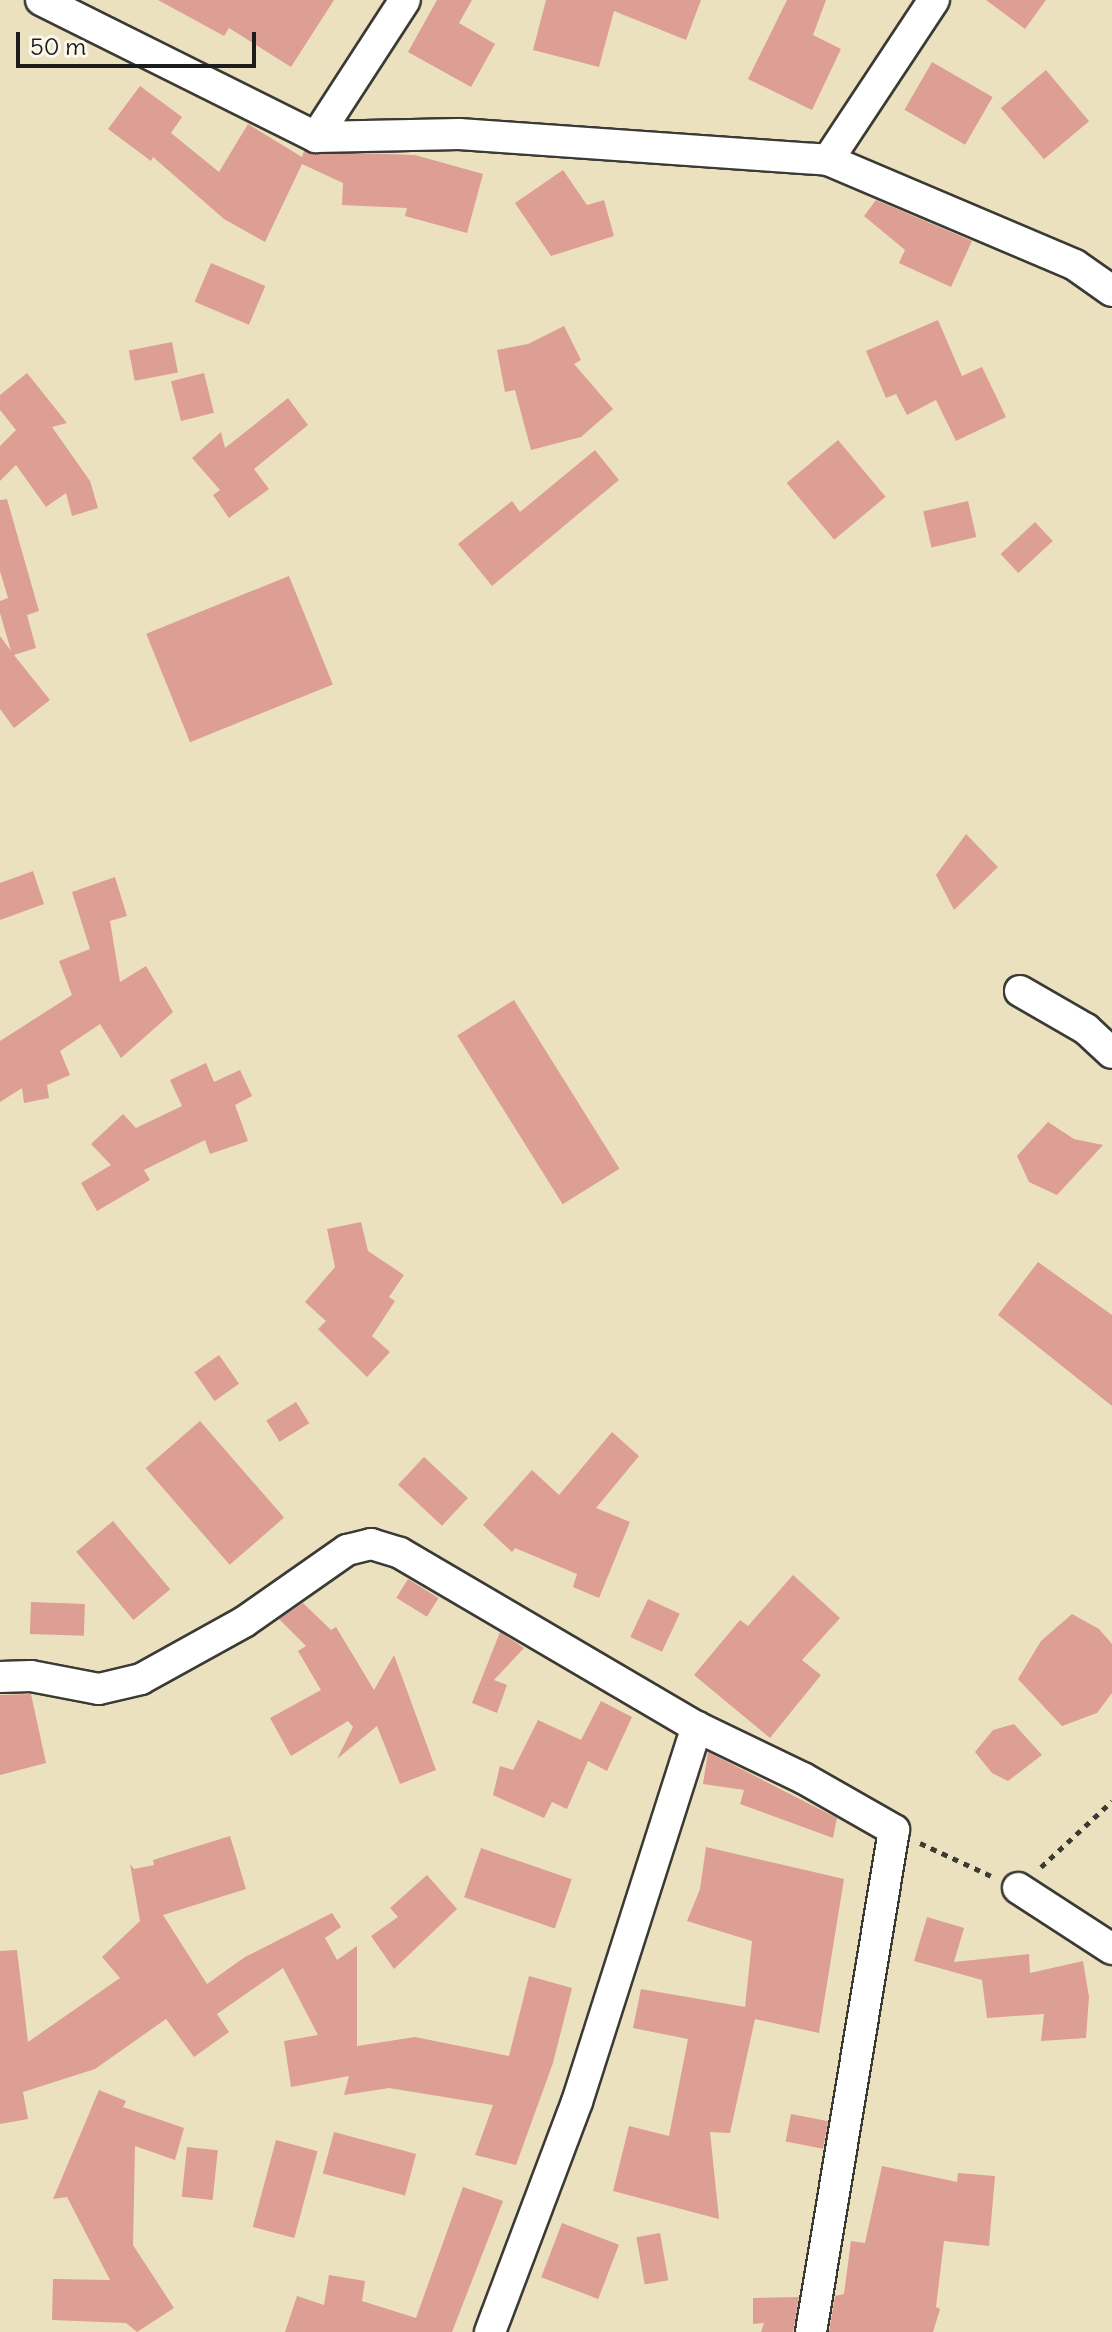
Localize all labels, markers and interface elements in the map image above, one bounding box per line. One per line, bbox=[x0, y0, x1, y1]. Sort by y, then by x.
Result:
scale bar bbox=[20, 16, 260, 66]
text: 50 m bbox=[30, 31, 86, 61]

